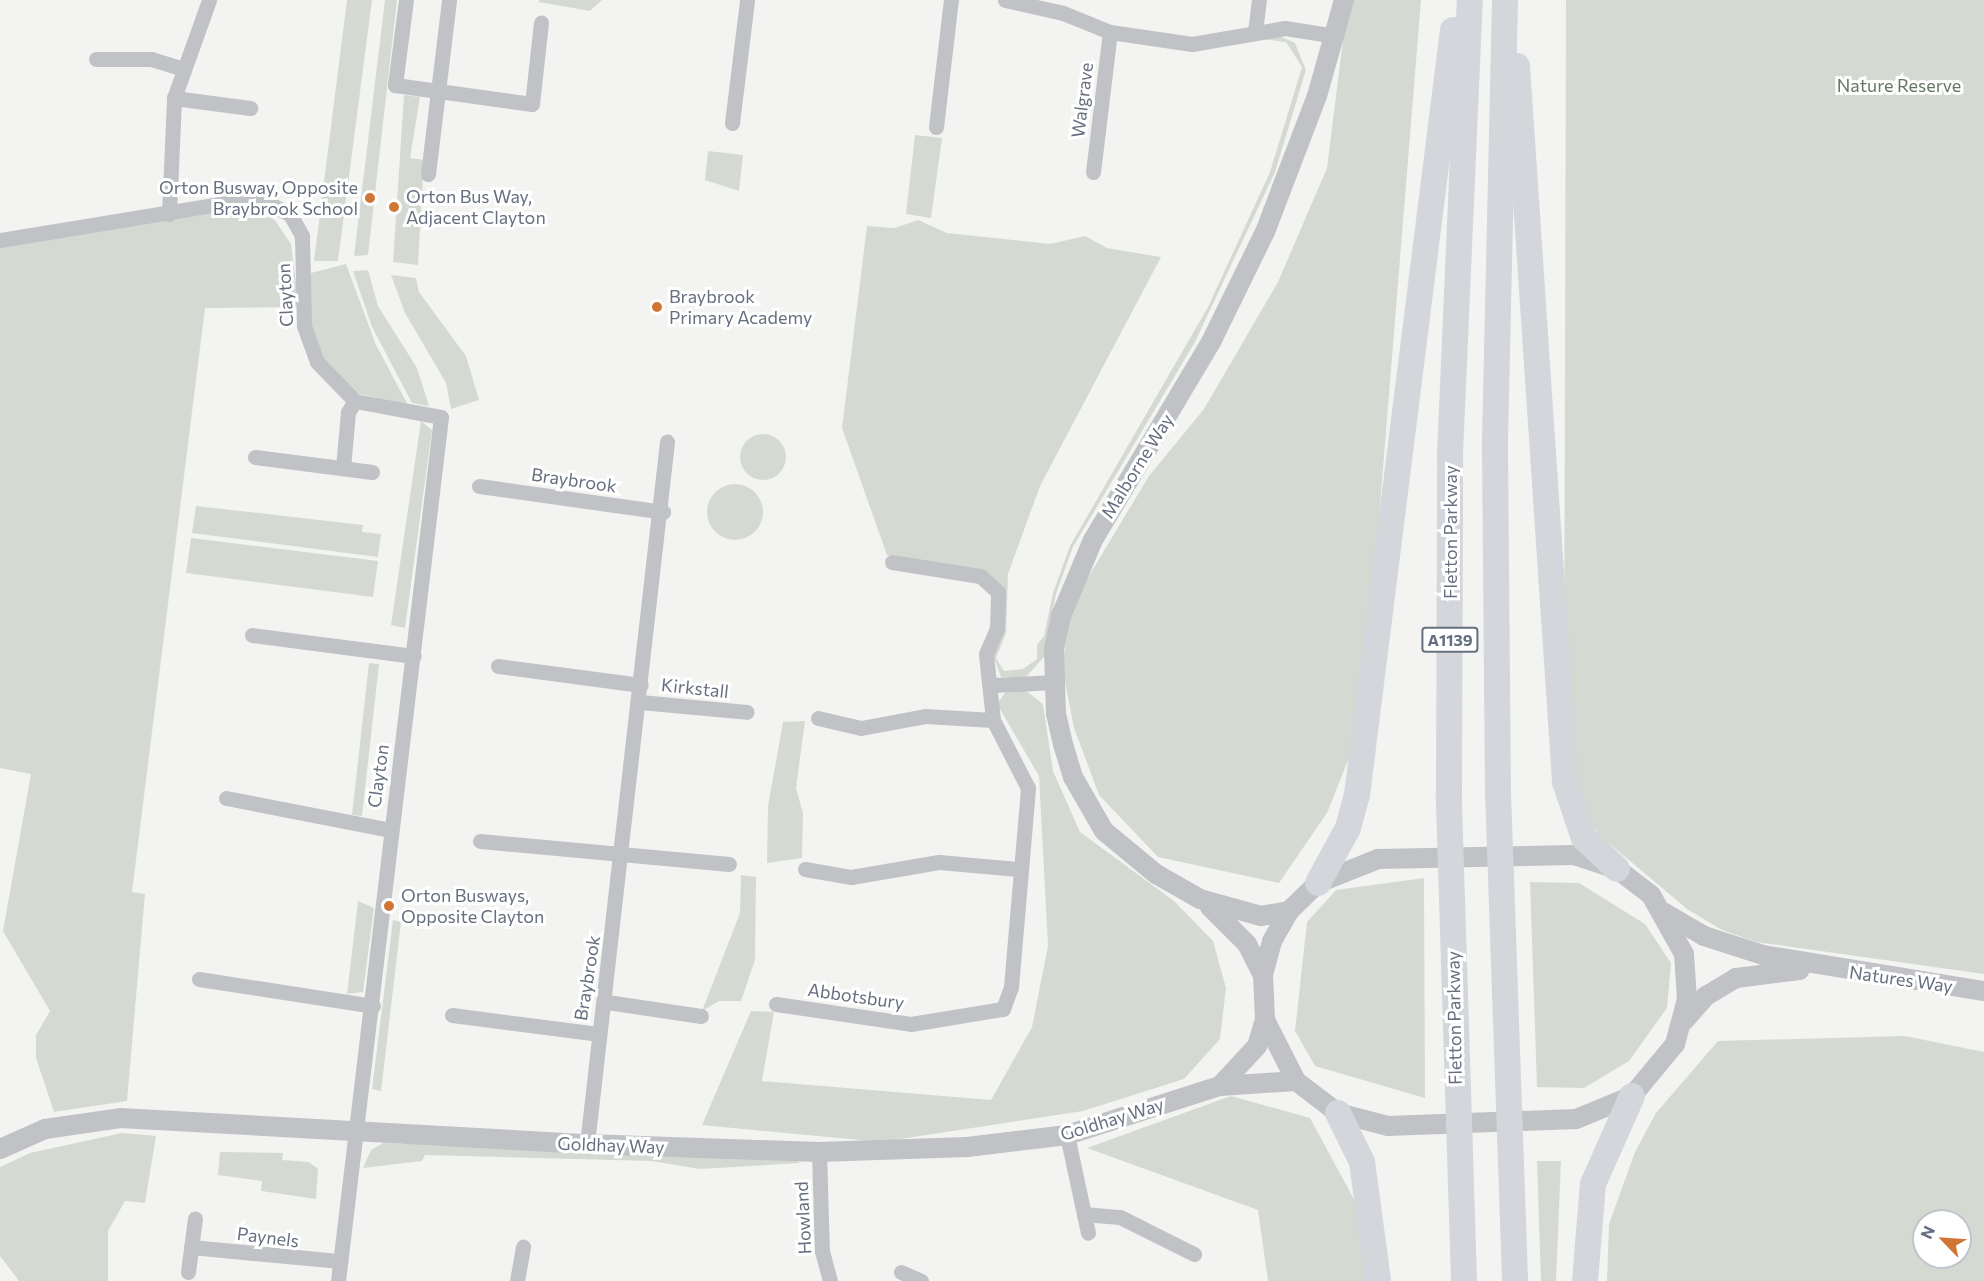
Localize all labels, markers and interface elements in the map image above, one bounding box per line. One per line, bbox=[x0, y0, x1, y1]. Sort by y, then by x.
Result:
street label: Walgrave bbox=[1067, 61, 1097, 139]
park label: Nature Reserve bbox=[1837, 74, 1961, 96]
place label: Orton Busway, Opposite Braybrook School bbox=[159, 177, 358, 219]
place label: Orton Bus Way, Adjacent Clayton bbox=[406, 186, 546, 228]
marker: Orton Busway, Opposite Braybrook School bbox=[363, 191, 377, 205]
marker: Orton Bus Way, Adjacent Clayton bbox=[387, 200, 401, 214]
street label: Clayton bbox=[273, 263, 297, 327]
place label: Braybrook Primary Academy bbox=[669, 286, 812, 328]
marker: Braybrook Primary Academy bbox=[650, 300, 664, 314]
street label: Malborne Way bbox=[1096, 410, 1178, 522]
street label: Braybrook bbox=[530, 463, 618, 497]
street label: Fletton Parkway bbox=[1439, 465, 1461, 599]
road number: A1139 bbox=[1420, 627, 1480, 653]
street label: Kirkstall bbox=[660, 674, 730, 702]
street label: Clayton bbox=[363, 743, 393, 809]
place label: Orton Busways, Opposite Clayton bbox=[401, 885, 544, 928]
marker: Orton Busways, Opposite Clayton bbox=[382, 899, 396, 913]
street label: Braybrook bbox=[570, 934, 604, 1022]
street label: Fletton Parkway bbox=[1442, 951, 1466, 1085]
street label: Natures Way bbox=[1848, 961, 1954, 997]
street label: Abbotsbury bbox=[806, 979, 906, 1013]
street label: Goldhay Way bbox=[1058, 1093, 1166, 1145]
street label: Goldhay Way bbox=[557, 1132, 665, 1158]
street label: Howland bbox=[790, 1181, 816, 1255]
north arrow bbox=[1912, 1209, 1972, 1269]
street label: Paynels bbox=[236, 1222, 300, 1252]
text: N bbox=[1916, 1223, 1938, 1241]

